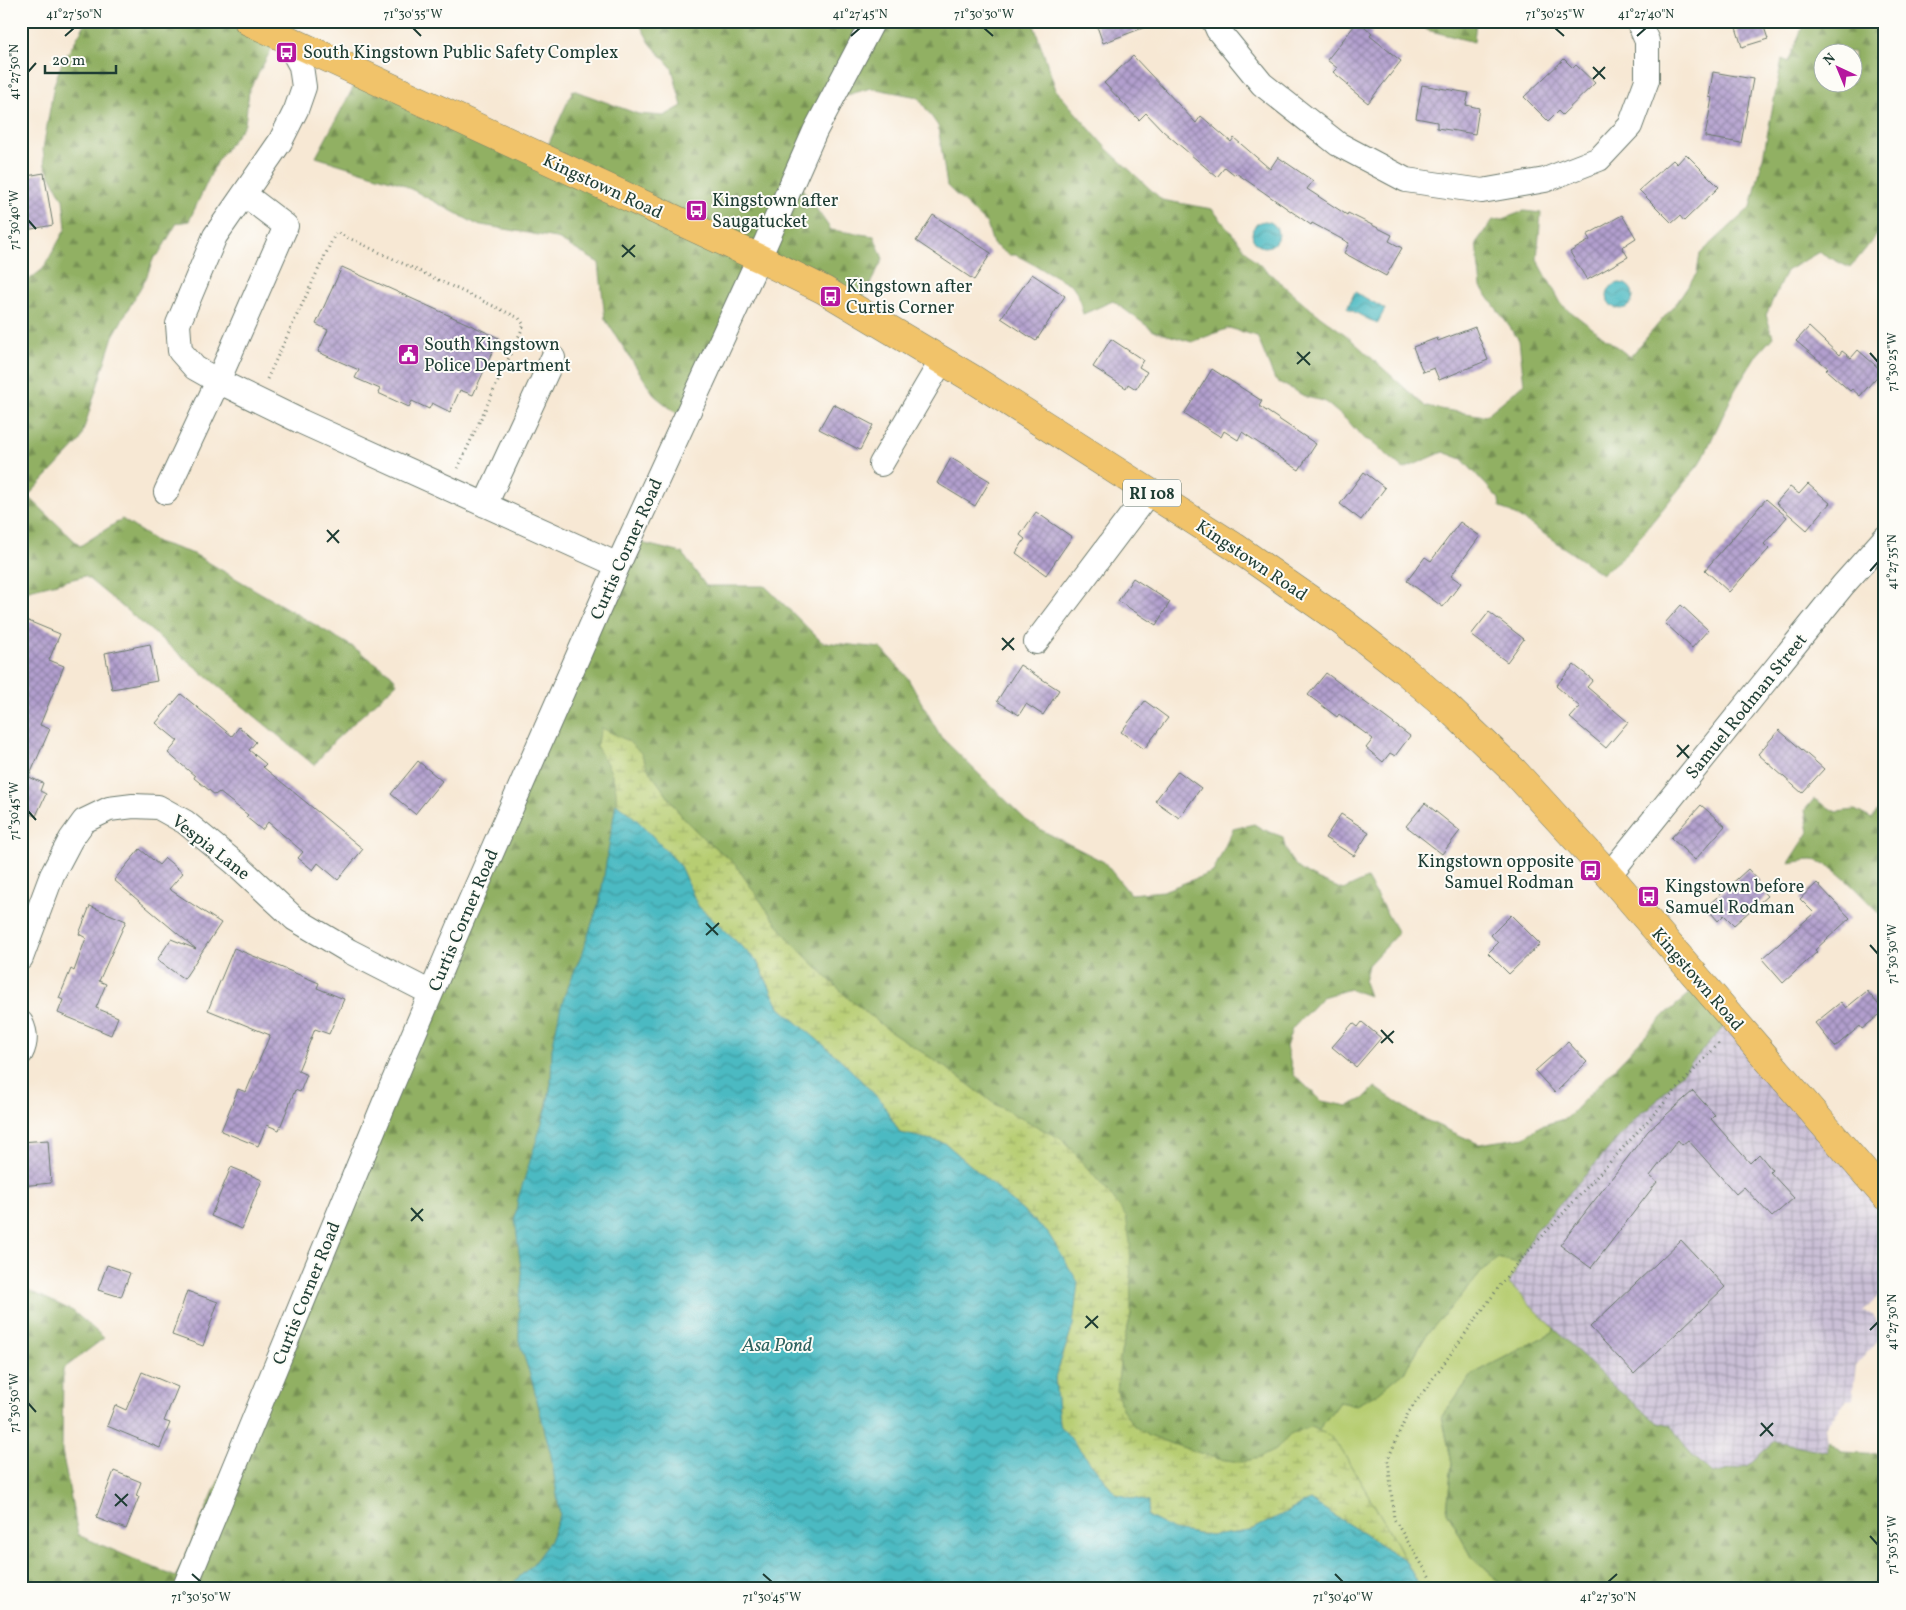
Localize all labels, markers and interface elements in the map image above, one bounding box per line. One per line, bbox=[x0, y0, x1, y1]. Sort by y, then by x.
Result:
text: 41°27'50"N bbox=[46, 7, 102, 23]
text: 71°30'35"W bbox=[384, 7, 442, 23]
text: 41°27'45"N bbox=[832, 7, 888, 23]
text: 71°30'30"W bbox=[954, 7, 1014, 23]
text: 71°30'25"W bbox=[1525, 7, 1585, 23]
text: 41°27'40"N bbox=[1618, 7, 1674, 23]
bus stop icon: South Kingstown Public Safety Complex bbox=[275, 40, 299, 64]
place label: South Kingstown Public Safety Complex bbox=[303, 41, 619, 66]
scale bar bbox=[45, 42, 116, 74]
north arrow bbox=[1814, 42, 1864, 92]
text: 41°27'50"N bbox=[7, 44, 23, 100]
text: N bbox=[1820, 49, 1840, 70]
text: 20 m bbox=[52, 51, 85, 72]
street label: Kingstown Road bbox=[538, 149, 666, 226]
place label: Kingstown after Saugatucket bbox=[712, 189, 839, 235]
text: 71°30'40"W bbox=[7, 190, 23, 250]
bus stop icon: Kingstown after Saugatucket bbox=[684, 198, 708, 222]
place label: Kingstown after Curtis Corner bbox=[846, 275, 973, 321]
bus stop icon: Kingstown after Curtis Corner bbox=[818, 284, 842, 308]
text: 71°30'25"W bbox=[1885, 332, 1901, 392]
place label: South Kingstown Police Department bbox=[424, 333, 571, 379]
public building icon: South Kingstown Police Department bbox=[396, 342, 420, 366]
street label: Curtis Corner Road bbox=[585, 475, 670, 624]
road number: RI 108 bbox=[1123, 479, 1181, 506]
street label: Kingstown Road bbox=[1190, 515, 1312, 608]
text: 41°27'35"N bbox=[1885, 534, 1901, 590]
street label: Samuel Rodman Street bbox=[1681, 629, 1814, 785]
text: 71°30'45"W bbox=[7, 782, 23, 840]
street label: Vespia Lane bbox=[166, 810, 255, 887]
street label: Curtis Corner Road bbox=[423, 846, 506, 996]
place label: Kingstown opposite Samuel Rodman bbox=[1417, 850, 1574, 896]
bus stop icon: Kingstown opposite Samuel Rodman bbox=[1578, 859, 1602, 883]
place label: Kingstown before Samuel Rodman bbox=[1665, 875, 1804, 921]
bus stop icon: Kingstown before Samuel Rodman bbox=[1637, 884, 1661, 908]
street label: Kingstown Road bbox=[1645, 923, 1749, 1037]
text: 71°30'30"W bbox=[1885, 924, 1901, 984]
street label: Curtis Corner Road bbox=[267, 1218, 348, 1369]
text: 41°27'30"N bbox=[1885, 1294, 1901, 1350]
water label: Asa Pond bbox=[741, 1333, 812, 1359]
text: 71°30'50"W bbox=[7, 1373, 23, 1433]
text: 71°30'35"W bbox=[1885, 1516, 1901, 1574]
text: 71°30'50"W bbox=[171, 1590, 231, 1606]
text: 71°30'45"W bbox=[743, 1590, 801, 1606]
text: 71°30'40"W bbox=[1313, 1590, 1373, 1606]
text: 41°27'30"N bbox=[1580, 1590, 1636, 1606]

